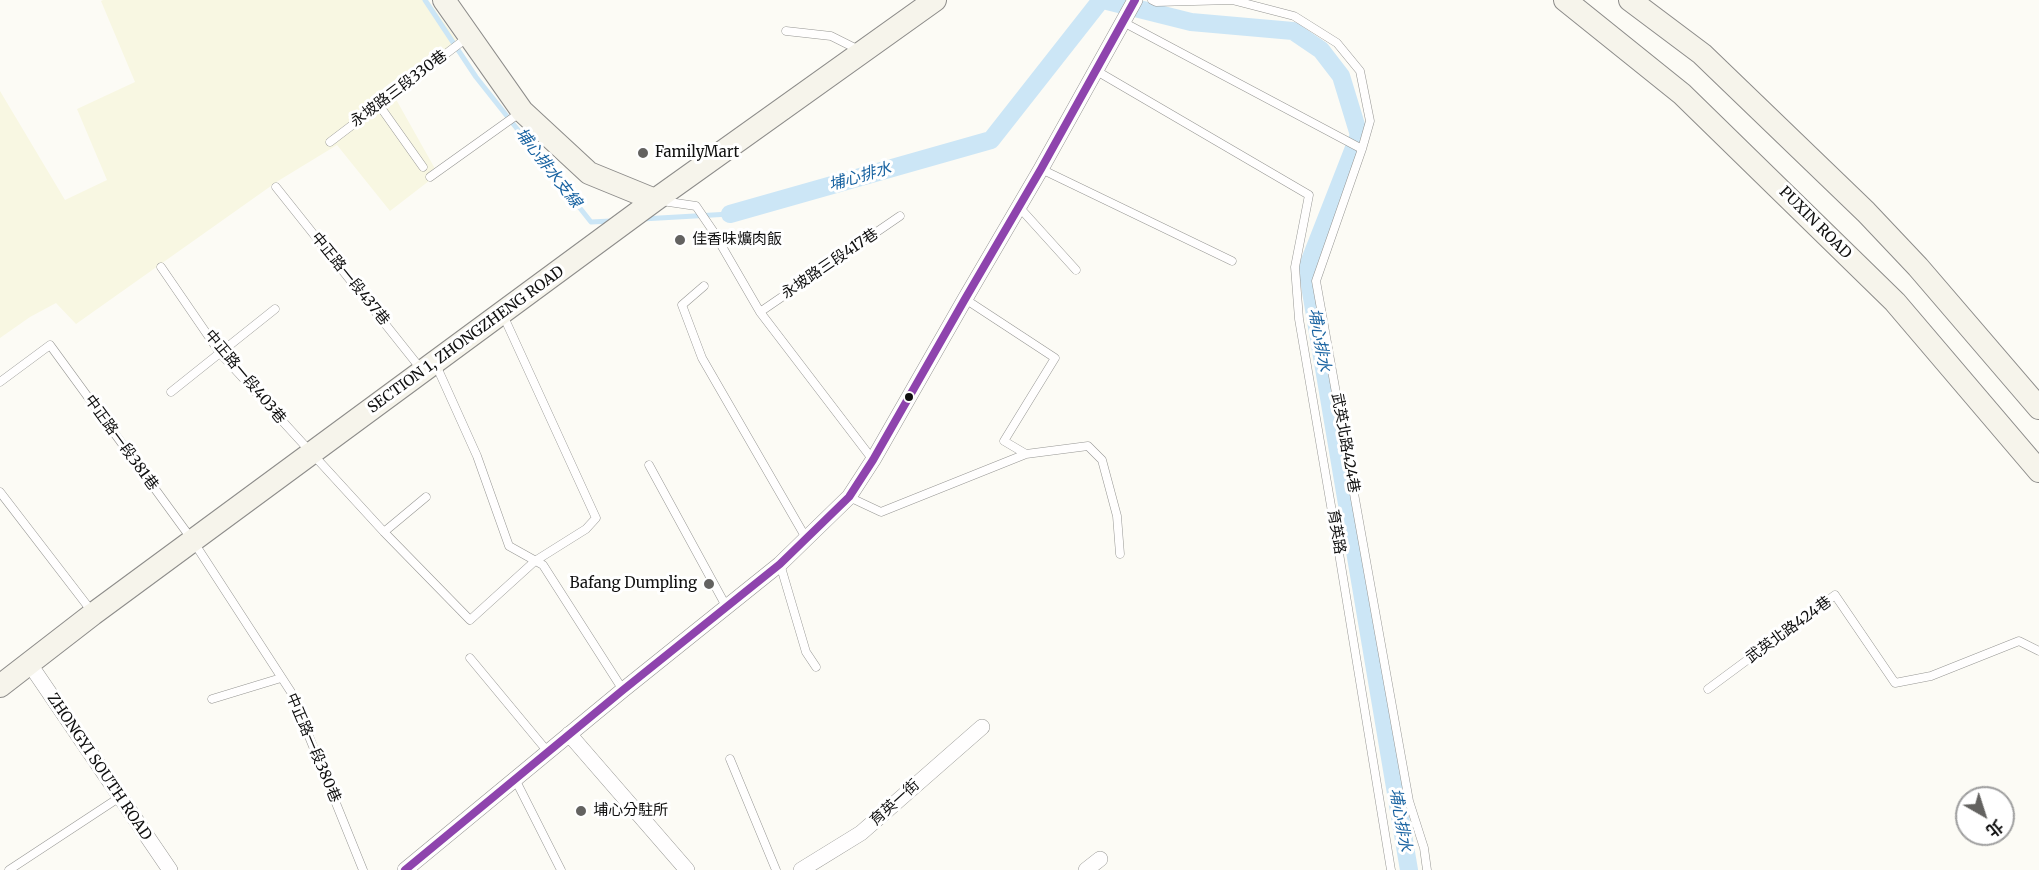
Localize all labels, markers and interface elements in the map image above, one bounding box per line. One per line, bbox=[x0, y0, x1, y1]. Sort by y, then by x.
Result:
street label: 永坡路三段330巷 bbox=[347, 47, 451, 131]
water label: 埔心排水支線 bbox=[511, 124, 585, 212]
place label: FamilyMart bbox=[655, 144, 739, 162]
marker: FamilyMart bbox=[636, 146, 650, 160]
water label: 埔心排水 bbox=[827, 159, 893, 195]
street label: PUXIN ROAD bbox=[1775, 183, 1855, 263]
street label: 永坡路三段417巷 bbox=[778, 225, 882, 303]
street label: 中正路一段437巷 bbox=[307, 229, 393, 329]
place label: 佳香味爌肉飯 bbox=[692, 231, 782, 249]
marker: 佳香味爌肉飯 bbox=[673, 233, 687, 247]
street label: SECTION 1, ZHONGZHENG ROAD bbox=[364, 263, 568, 417]
water label: 埔心排水 bbox=[1304, 307, 1334, 373]
street label: 中正路一段403巷 bbox=[201, 327, 289, 427]
unlabelled marker bbox=[903, 391, 915, 403]
street label: 中正路一段381巷 bbox=[80, 392, 162, 494]
street label: 武英北路424巷 bbox=[1327, 392, 1363, 494]
street label: 育英路 bbox=[1323, 508, 1349, 556]
place label: Bafang Dumpling bbox=[570, 575, 697, 593]
marker: Bafang Dumpling bbox=[702, 577, 716, 591]
street label: 武英北路424巷 bbox=[1743, 593, 1835, 667]
street label: ZHONGYI SOUTH ROAD bbox=[43, 690, 155, 844]
street label: 中正路一段380巷 bbox=[282, 691, 344, 805]
street label: 育英一街 bbox=[867, 776, 923, 830]
north arrow bbox=[1955, 786, 2015, 846]
water label: 埔心排水 bbox=[1385, 787, 1415, 853]
place label: 埔心分駐所 bbox=[593, 802, 668, 820]
marker: 埔心分駐所 bbox=[574, 804, 588, 818]
text: 北 bbox=[1983, 816, 2008, 841]

